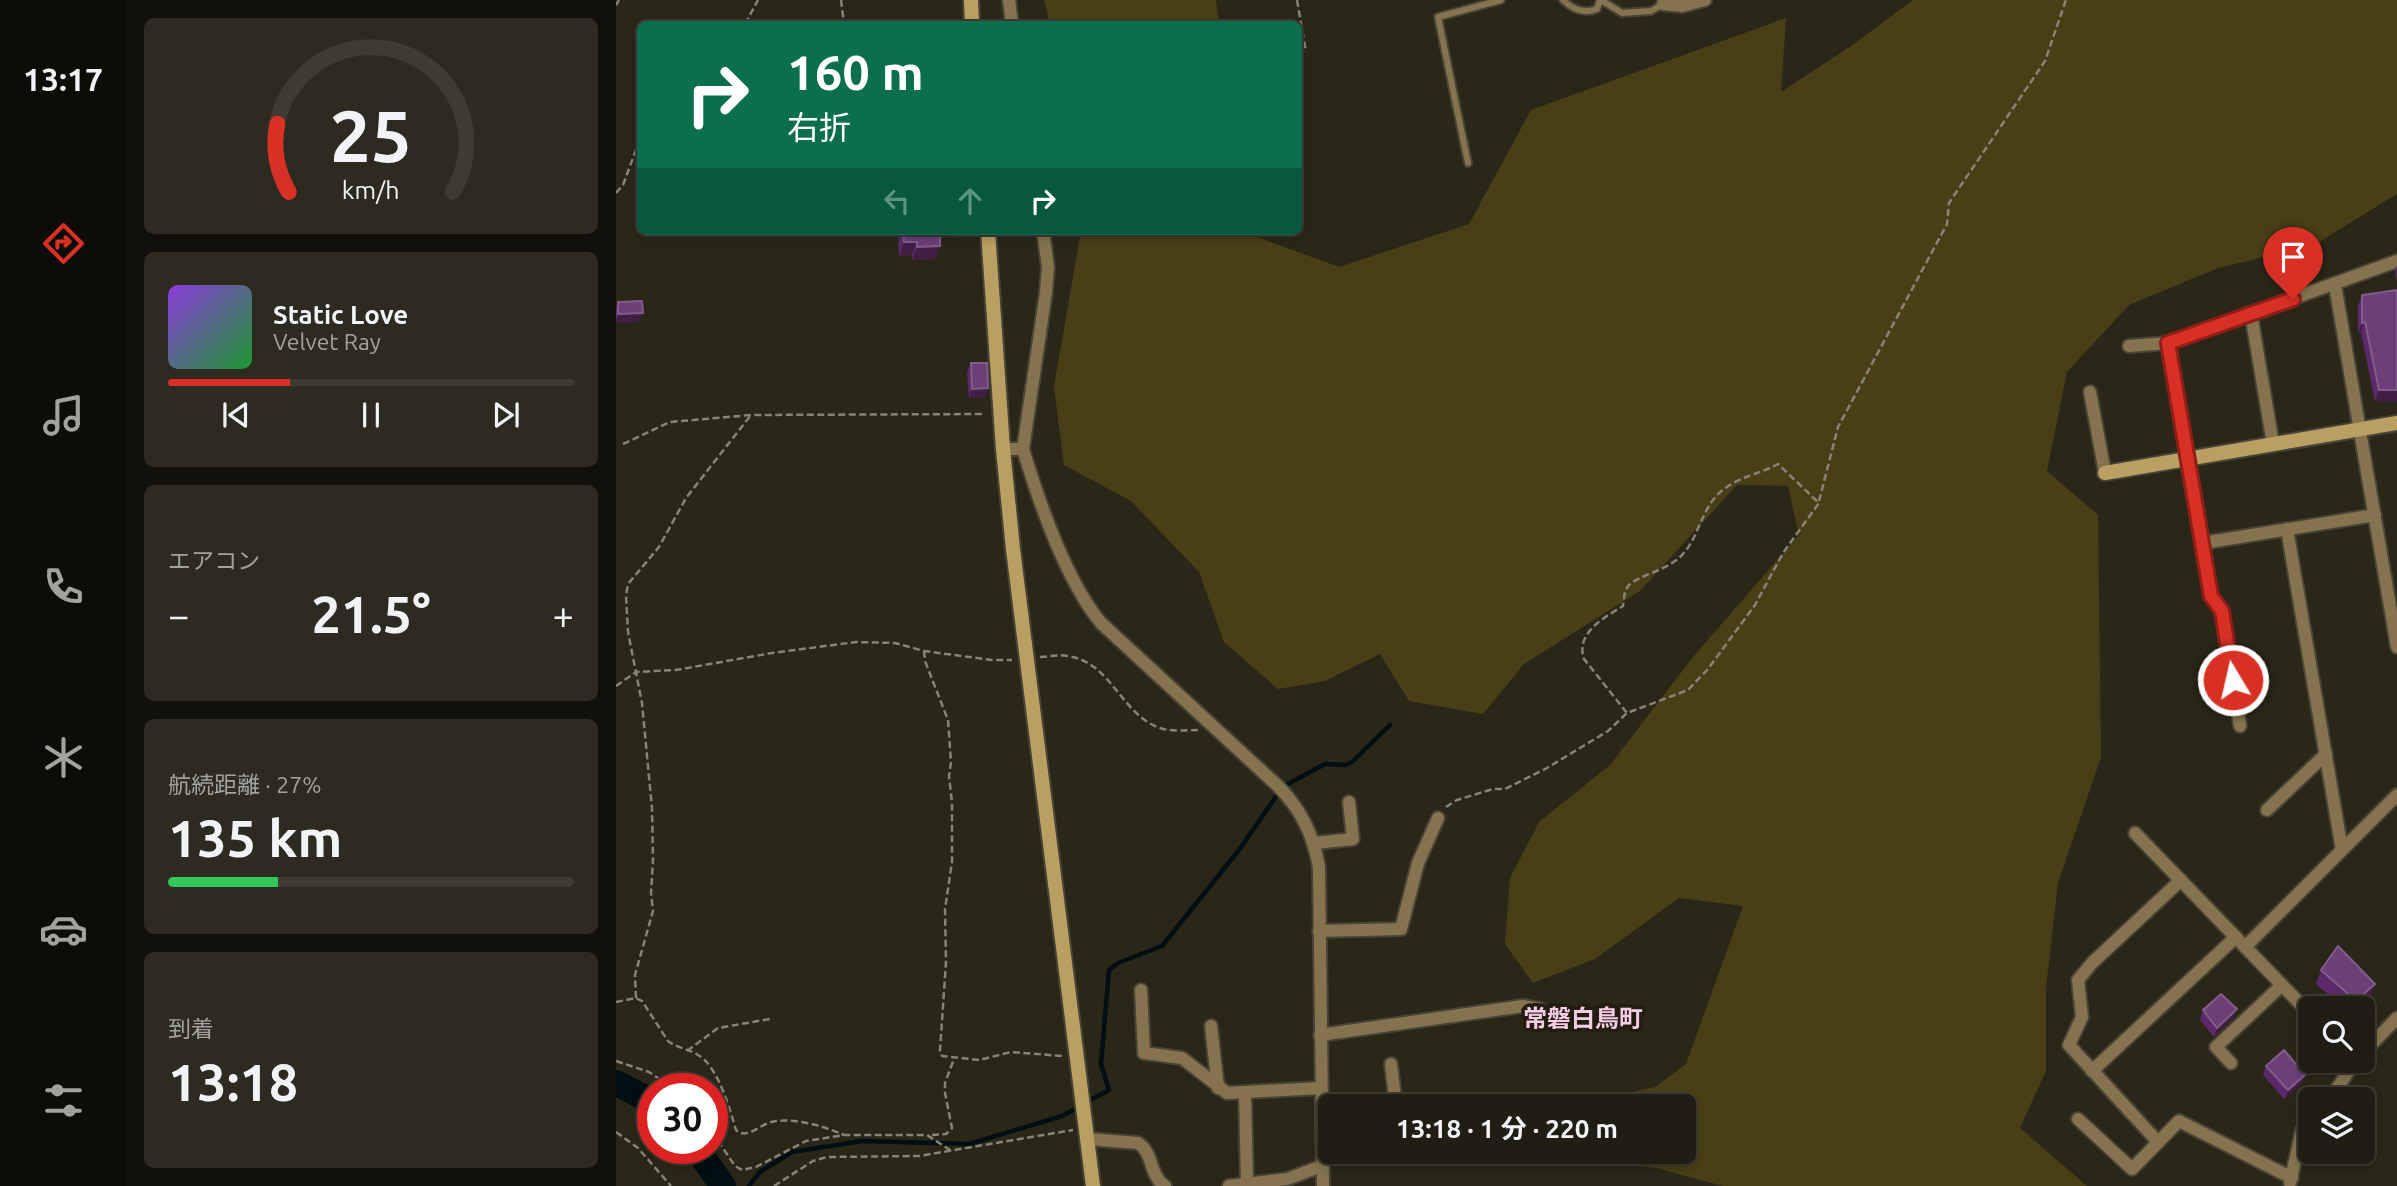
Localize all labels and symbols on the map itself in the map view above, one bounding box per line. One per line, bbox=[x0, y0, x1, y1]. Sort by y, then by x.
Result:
pin bbox=[2263, 227, 2323, 299]
position arrow bbox=[2196, 643, 2270, 717]
district label: 常磐白鳥町 bbox=[1523, 1005, 1643, 1032]
speed limit sign: 30 bbox=[637, 1073, 728, 1164]

